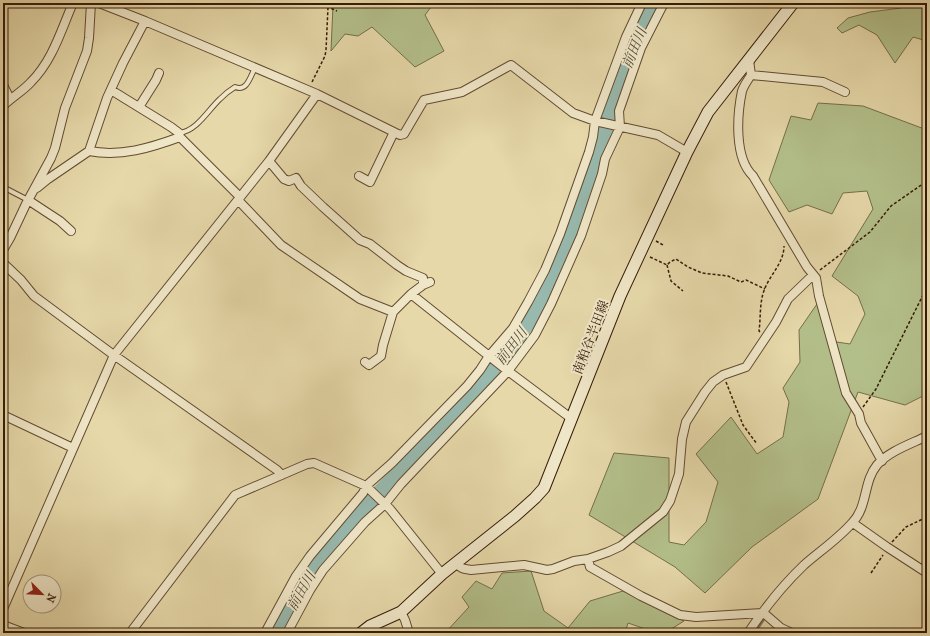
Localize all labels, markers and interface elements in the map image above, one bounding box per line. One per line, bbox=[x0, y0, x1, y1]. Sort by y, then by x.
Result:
water label: 前田川 bbox=[618, 24, 651, 71]
street label: 南粕谷半田線 bbox=[569, 298, 611, 376]
water label: 前田川 bbox=[492, 323, 532, 368]
water label: 前田川 bbox=[284, 567, 320, 614]
north arrow bbox=[22, 574, 62, 614]
text: N bbox=[43, 591, 58, 605]

